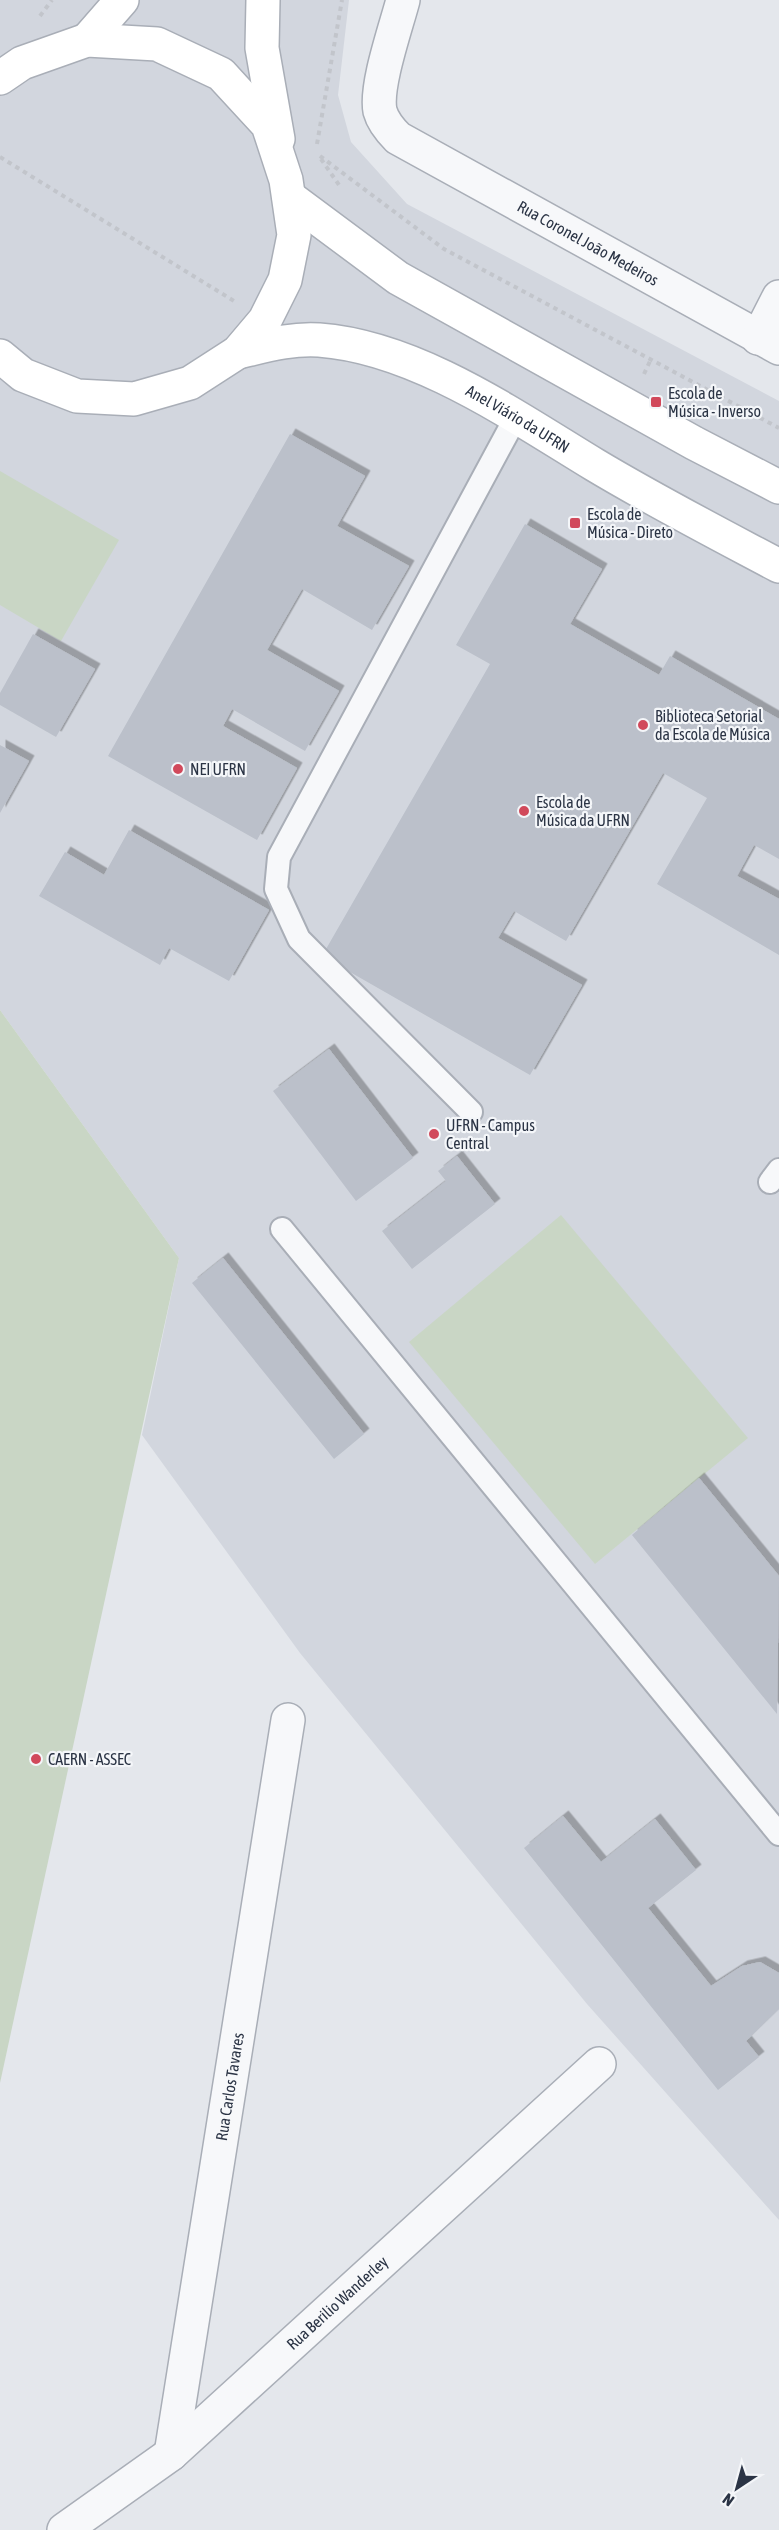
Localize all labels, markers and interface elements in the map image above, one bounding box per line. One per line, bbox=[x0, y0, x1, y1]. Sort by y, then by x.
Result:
street label: Rua Coronel João Medeiros bbox=[515, 197, 662, 289]
street label: Anel Viário da UFRN bbox=[463, 381, 573, 456]
place label: Escola de Música - Inverso bbox=[668, 384, 761, 420]
marker: Escola de Música - Inverso bbox=[649, 395, 663, 409]
place label: Escola de Música - Direto bbox=[587, 505, 673, 541]
marker: Escola de Música - Direto bbox=[568, 516, 582, 530]
place label: Biblioteca Setorial da Escola de Música bbox=[655, 707, 770, 743]
marker: Biblioteca Setorial da Escola de Música bbox=[636, 718, 650, 732]
place label: NEI UFRN bbox=[190, 760, 246, 778]
marker: NEI UFRN bbox=[171, 762, 185, 776]
place label: Escola de Música da UFRN bbox=[536, 793, 630, 829]
marker: Escola de Música da UFRN bbox=[517, 804, 531, 818]
place label: UFRN - Campus Central bbox=[446, 1116, 535, 1152]
marker: UFRN - Campus Central bbox=[427, 1127, 441, 1141]
place label: CAERN - ASSEC bbox=[48, 1750, 131, 1768]
marker: CAERN - ASSEC bbox=[29, 1752, 43, 1766]
street label: Rua Carlos Tavares bbox=[212, 2031, 247, 2142]
street label: Rua Berilio Wanderley bbox=[283, 2252, 392, 2353]
north arrow bbox=[707, 2458, 767, 2518]
text: N bbox=[719, 2490, 737, 2510]

